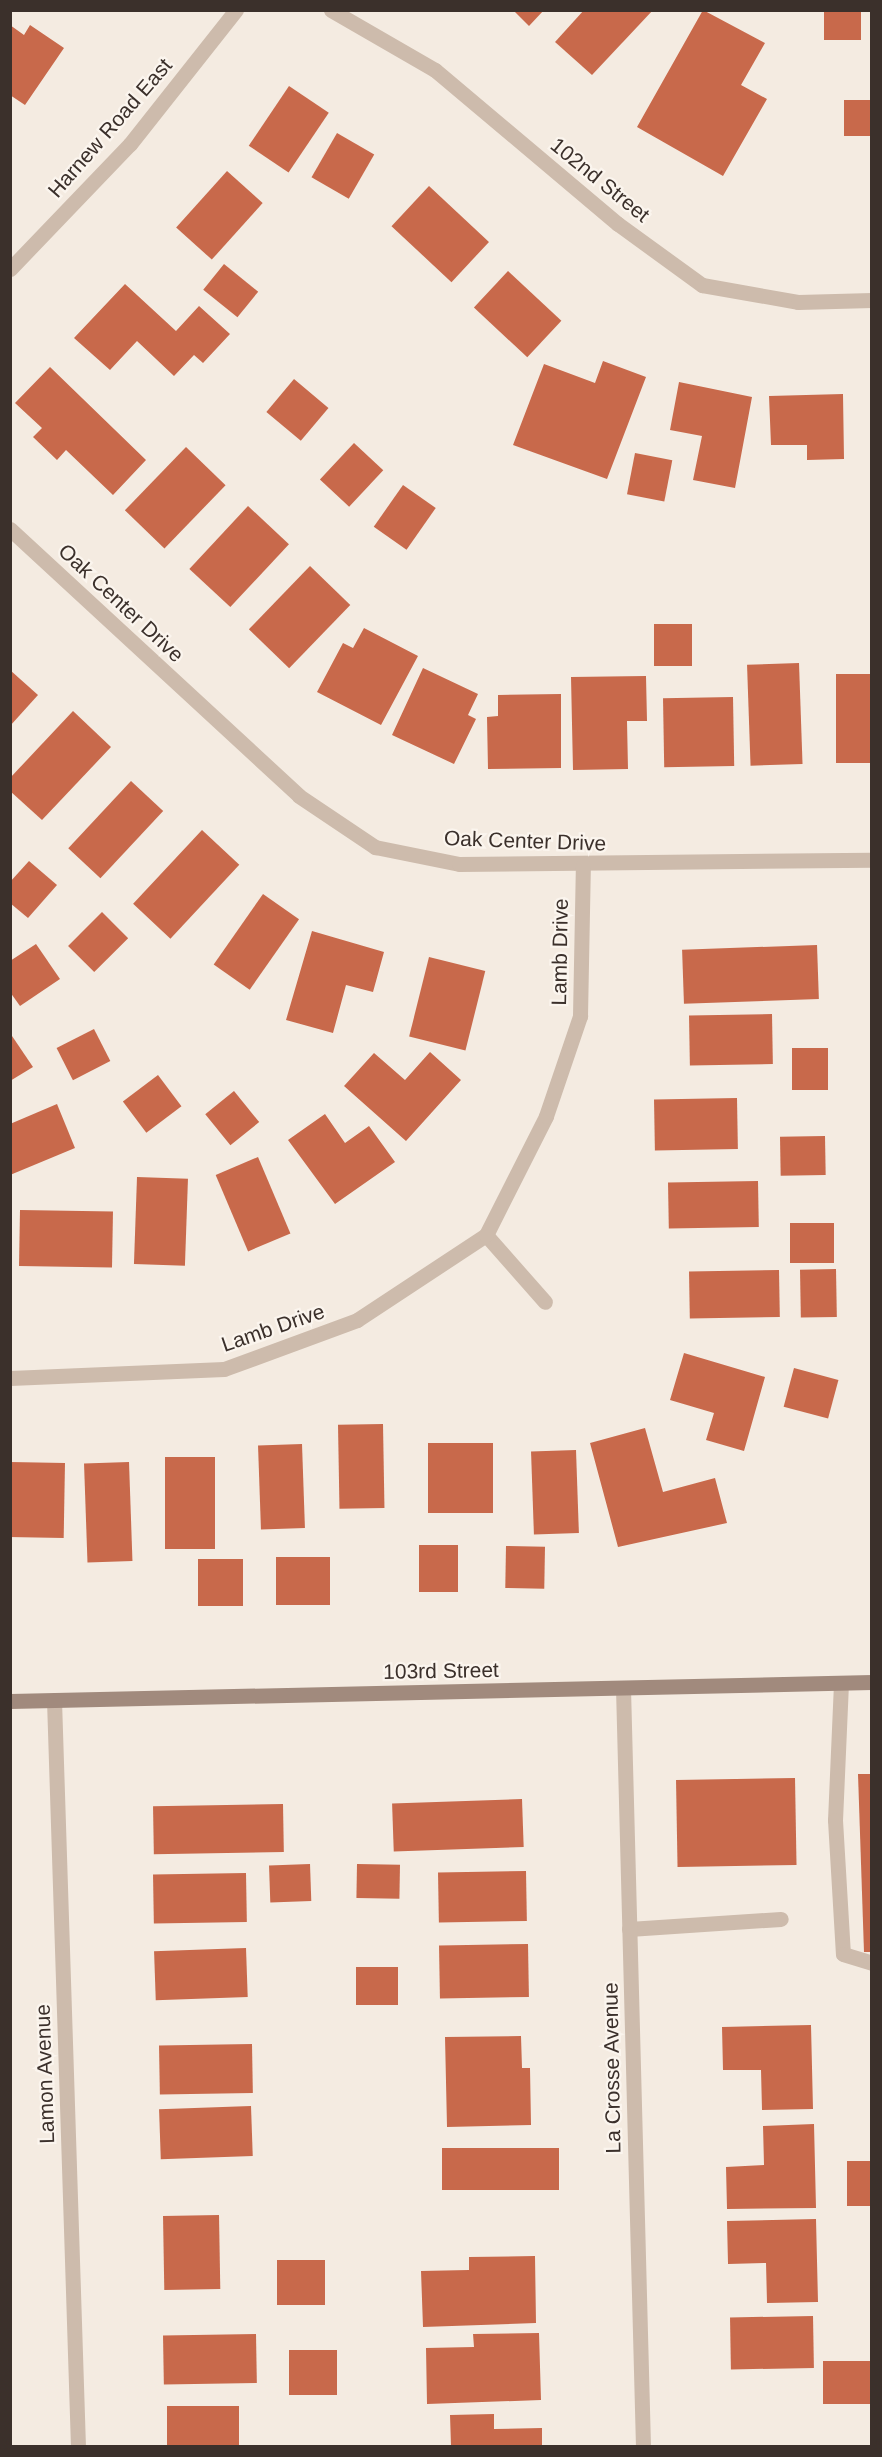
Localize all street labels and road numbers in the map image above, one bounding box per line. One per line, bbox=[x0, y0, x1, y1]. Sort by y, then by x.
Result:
street label: Harnew Road East bbox=[43, 53, 177, 203]
street label: 102nd Street bbox=[545, 132, 655, 228]
street label: Oak Center Drive bbox=[53, 538, 189, 668]
street label: Oak Center Drive bbox=[444, 826, 606, 856]
street label: Lamb Drive bbox=[546, 898, 574, 1006]
street label: Lamb Drive bbox=[218, 1299, 328, 1357]
street label: 103rd Street bbox=[383, 1657, 499, 1685]
street label: La Crosse Avenue bbox=[598, 1982, 626, 2154]
street label: Lamon Avenue bbox=[30, 2003, 60, 2145]

